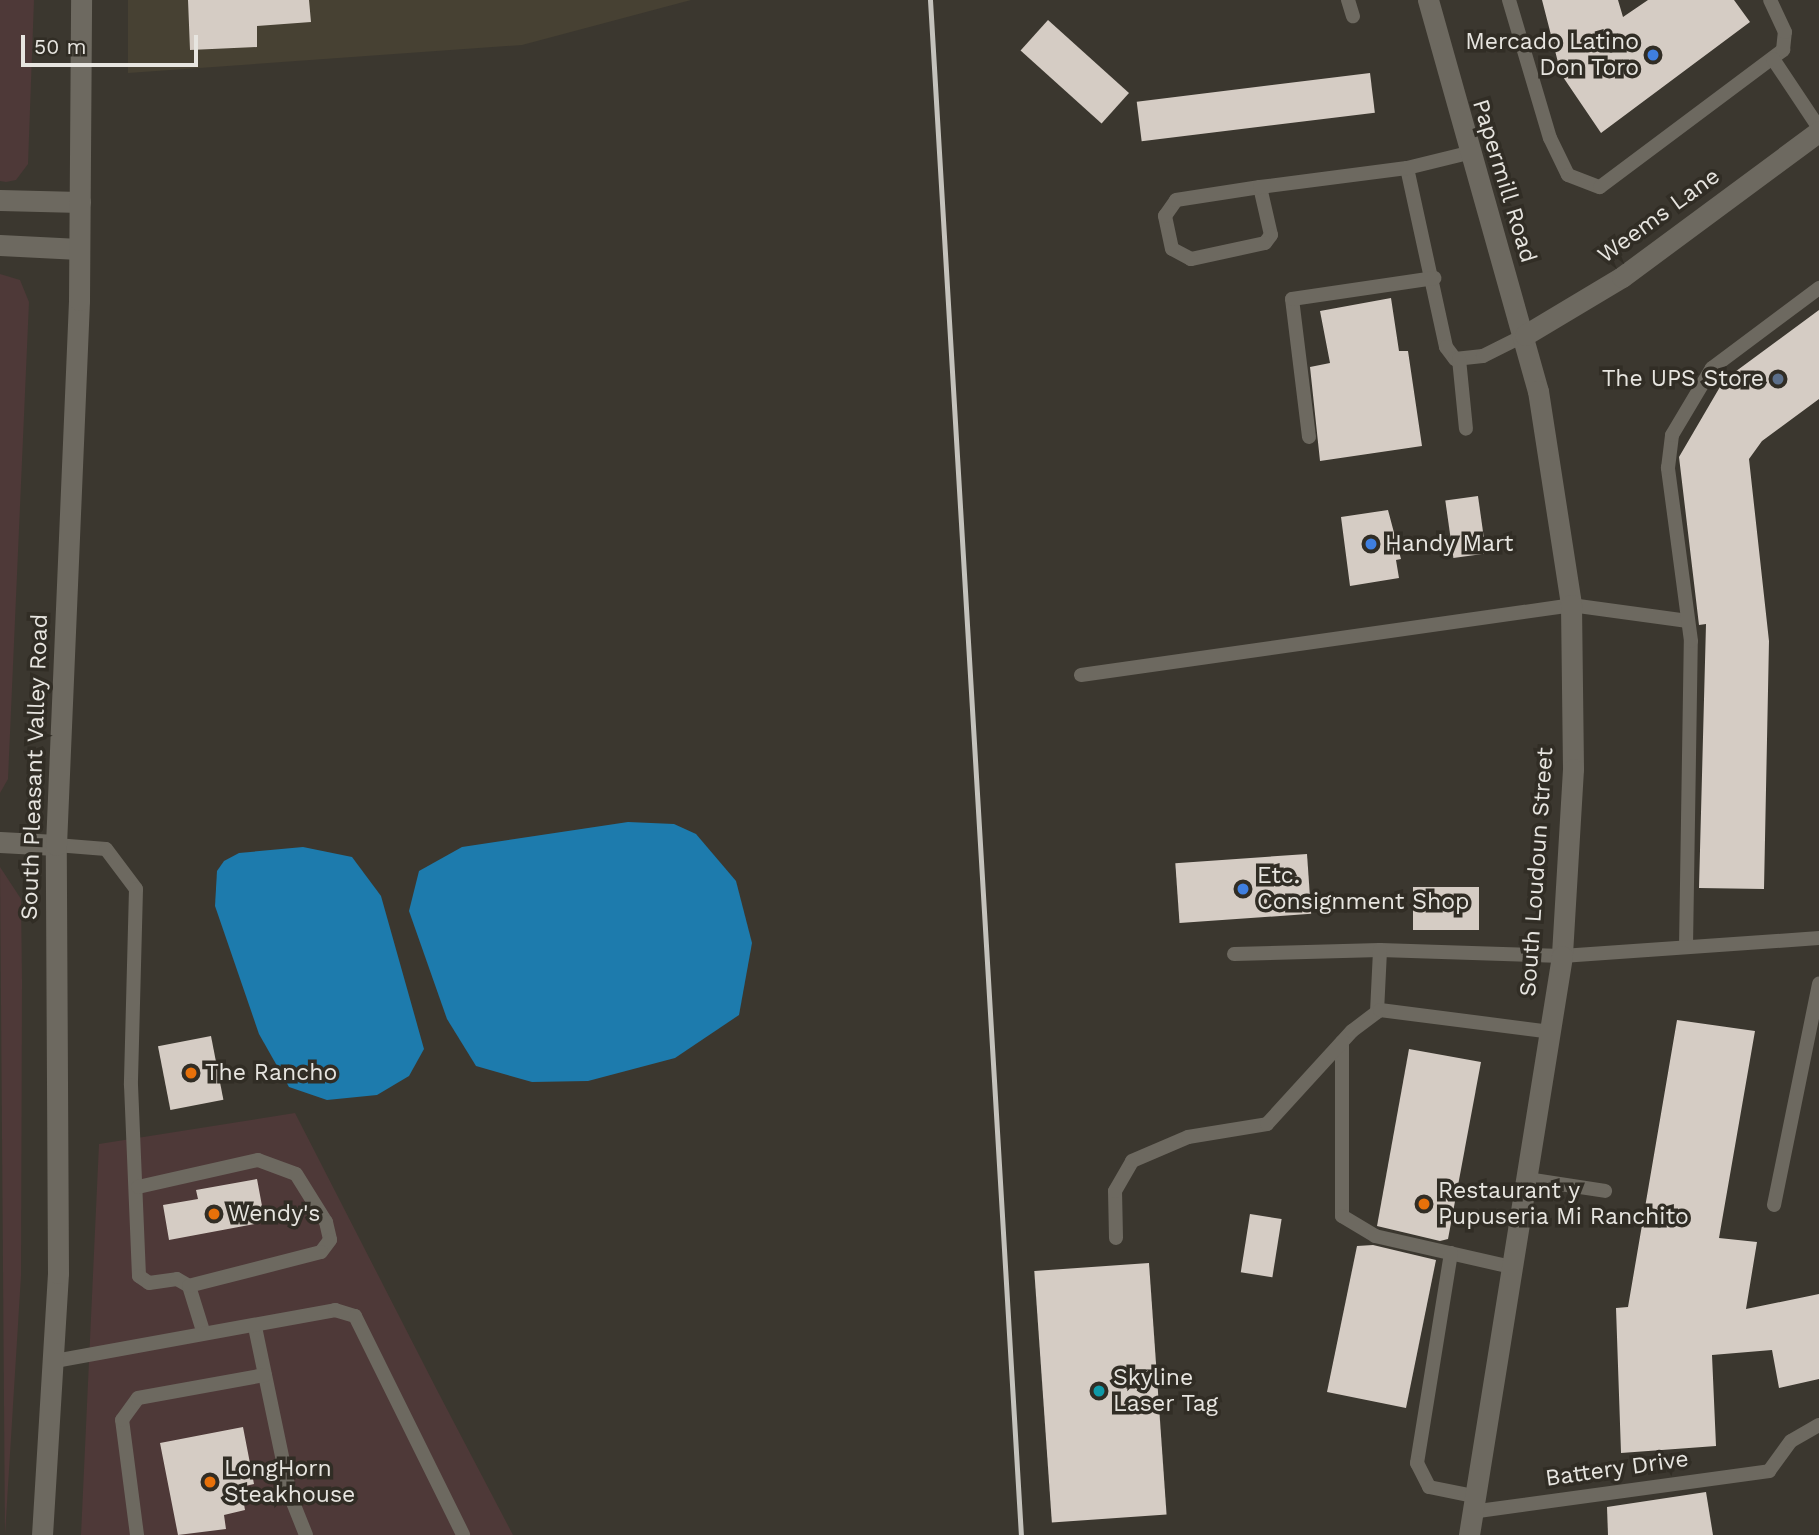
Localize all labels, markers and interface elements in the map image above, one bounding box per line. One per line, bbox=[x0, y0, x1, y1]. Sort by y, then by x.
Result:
scale bar bbox=[24, 21, 201, 65]
place label: Mercado Latino Don Toro bbox=[1465, 28, 1639, 82]
text: 50 m bbox=[34, 34, 86, 59]
marker: Mercado Latino Don Toro bbox=[1645, 47, 1661, 63]
street label: Papermill Road bbox=[1466, 96, 1542, 266]
street label: Weems Lane bbox=[1593, 163, 1725, 269]
place label: The UPS Store bbox=[1602, 365, 1764, 393]
marker: The UPS Store bbox=[1770, 371, 1786, 387]
place label: Handy Mart bbox=[1385, 530, 1514, 558]
marker: Handy Mart bbox=[1363, 536, 1379, 552]
street label: South Pleasant Valley Road bbox=[16, 613, 54, 921]
street label: South Loudoun Street bbox=[1515, 747, 1559, 997]
place label: Etc. Consignment Shop bbox=[1257, 862, 1469, 916]
marker: Etc. Consignment Shop bbox=[1235, 881, 1251, 897]
place label: The Rancho bbox=[205, 1059, 337, 1087]
marker: The Rancho bbox=[183, 1065, 199, 1081]
place label: Restaurant y Pupuseria Mi Ranchito bbox=[1438, 1177, 1689, 1231]
marker: Restaurant y Pupuseria Mi Ranchito bbox=[1416, 1196, 1432, 1212]
place label: Wendy's bbox=[228, 1200, 320, 1228]
marker: Wendy's bbox=[206, 1206, 222, 1222]
place label: Skyline Laser Tag bbox=[1113, 1364, 1219, 1418]
marker: Skyline Laser Tag bbox=[1091, 1383, 1107, 1399]
street label: Battery Drive bbox=[1543, 1445, 1691, 1493]
place label: LongHorn Steakhouse bbox=[224, 1455, 355, 1509]
marker: LongHorn Steakhouse bbox=[202, 1474, 218, 1490]

